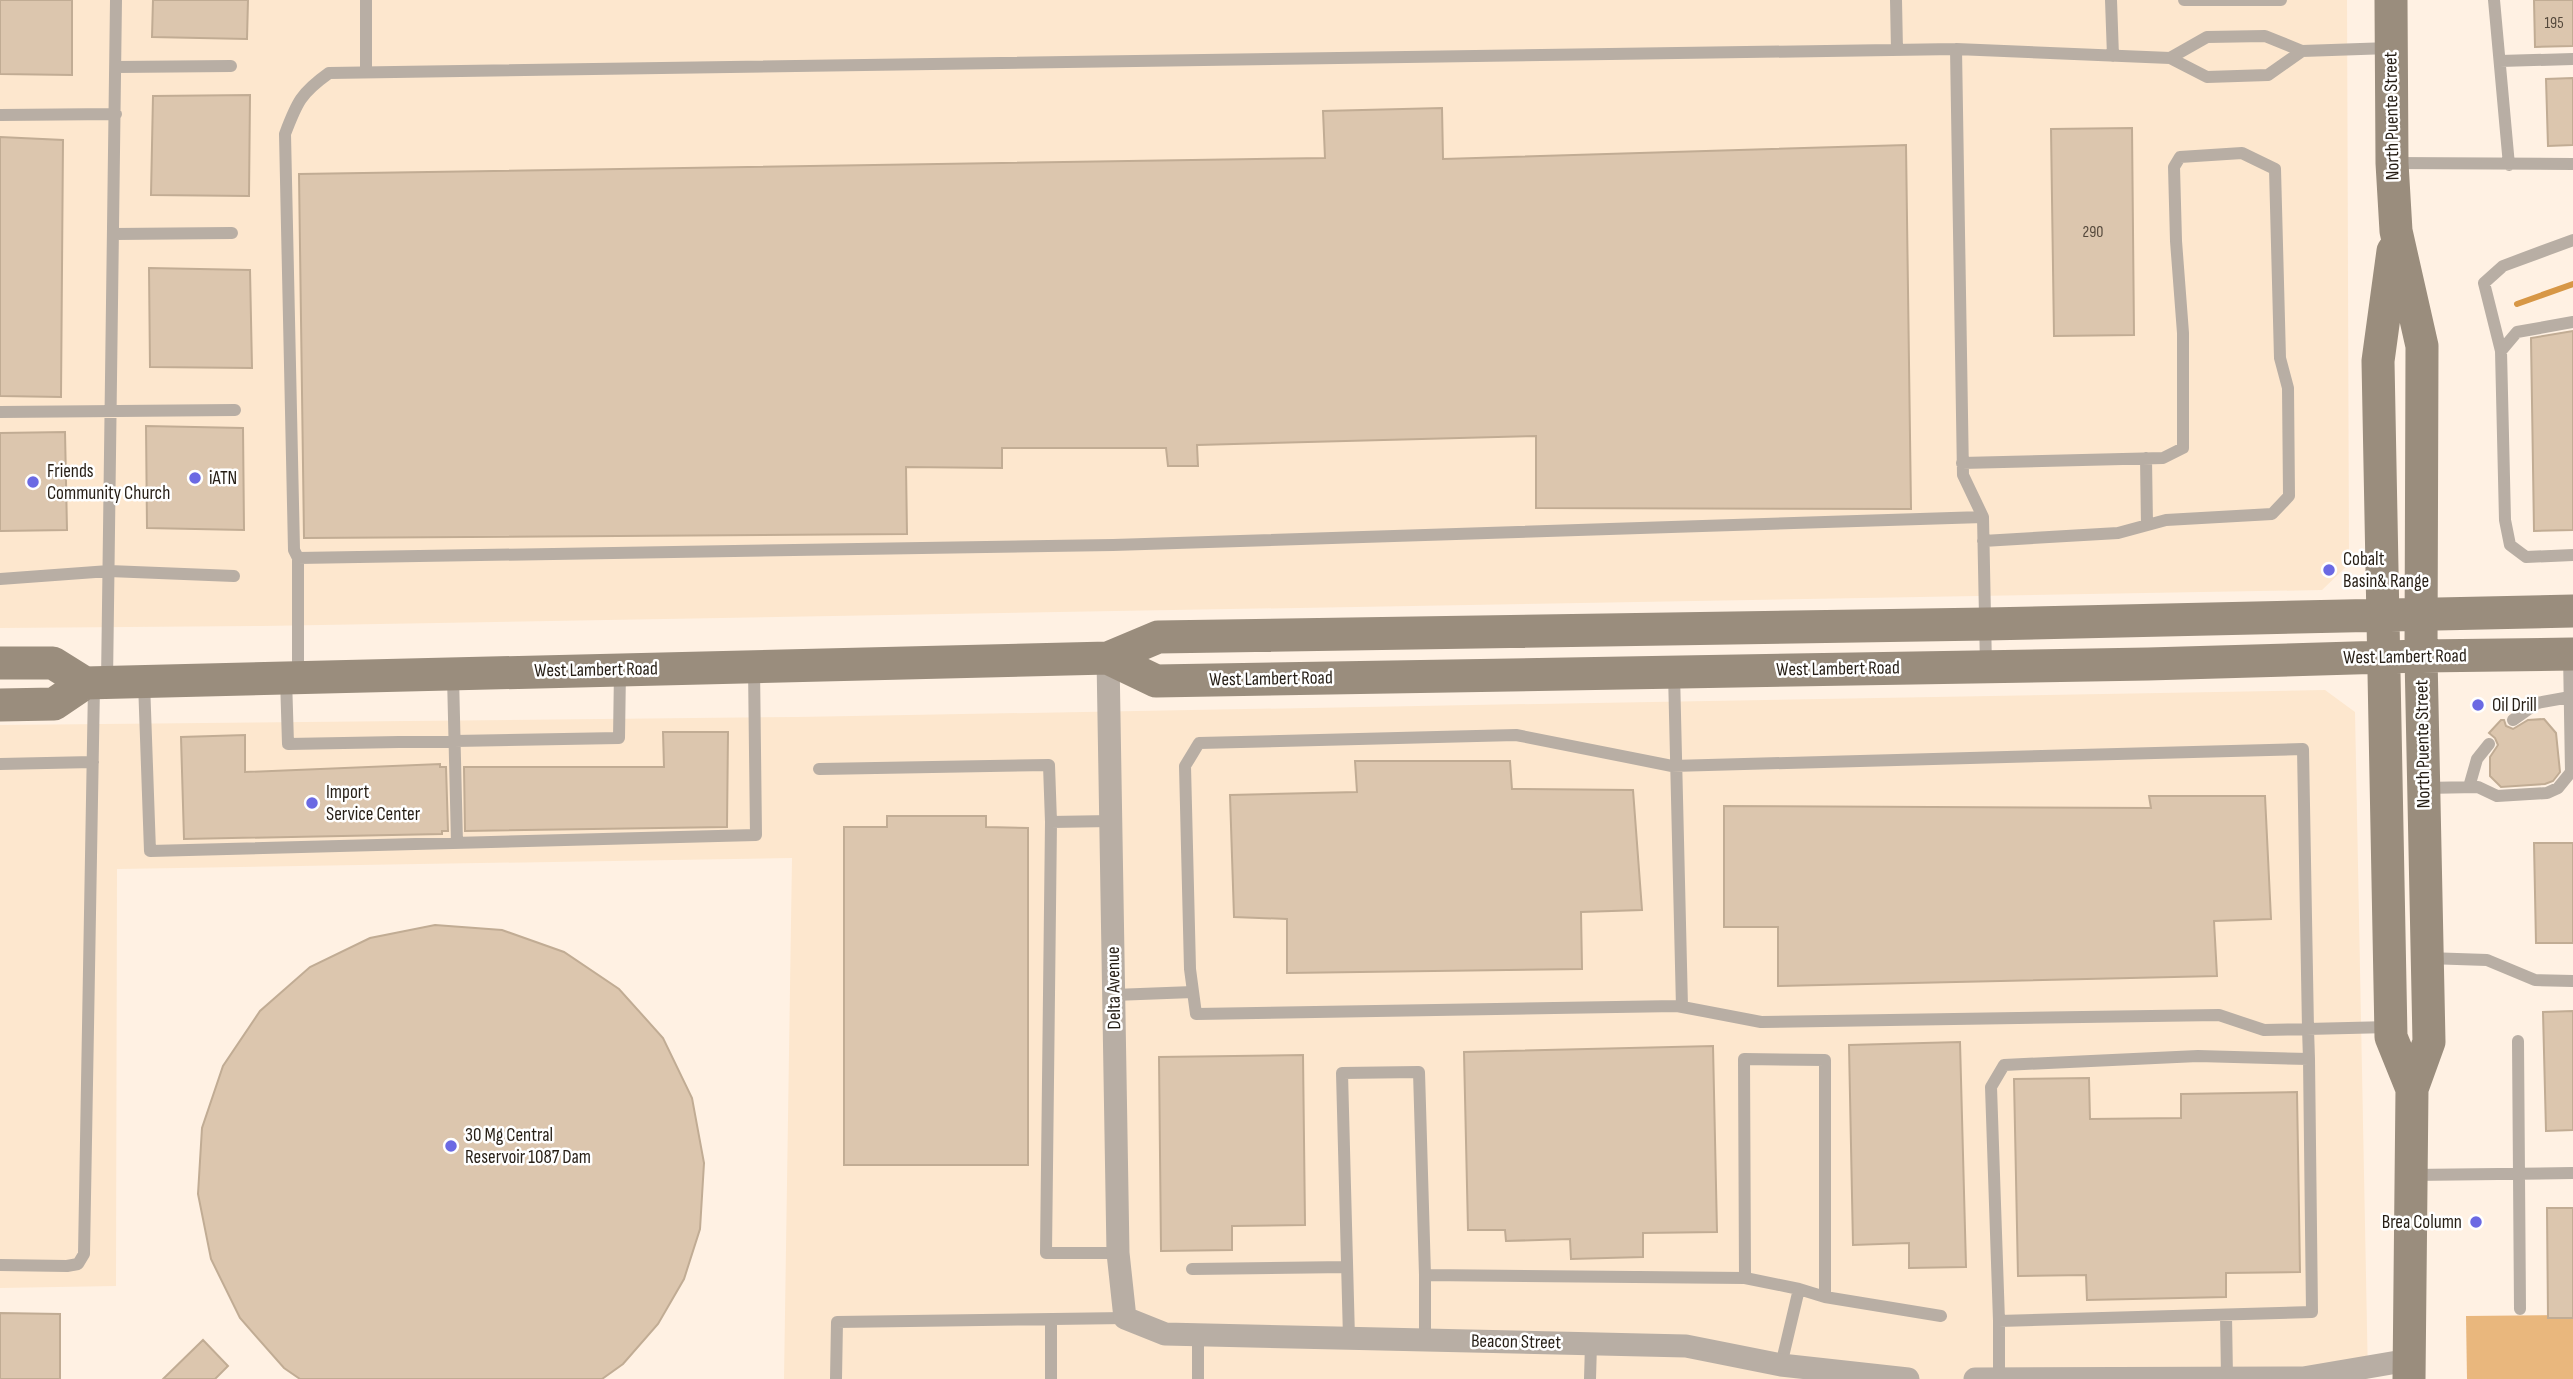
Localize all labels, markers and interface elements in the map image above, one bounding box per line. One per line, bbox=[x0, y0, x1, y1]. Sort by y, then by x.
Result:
house number: 195 bbox=[2544, 14, 2564, 33]
street label: North Puente Street bbox=[2379, 51, 2405, 180]
house number: 290 bbox=[2083, 223, 2103, 242]
place label: Friends Community Church bbox=[47, 460, 170, 505]
place label: iATN bbox=[209, 467, 237, 490]
marker: iATN bbox=[187, 470, 203, 486]
marker: Friends Community Church bbox=[25, 474, 41, 490]
place label: Cobalt Basin& Range bbox=[2343, 548, 2429, 593]
marker: Cobalt Basin& Range bbox=[2321, 562, 2337, 578]
street label: West Lambert Road bbox=[2343, 644, 2467, 670]
street label: West Lambert Road bbox=[1776, 656, 1900, 682]
street label: West Lambert Road bbox=[534, 657, 658, 683]
street label: West Lambert Road bbox=[1209, 666, 1333, 692]
street label: North Puente Street bbox=[2410, 679, 2436, 808]
place label: Oil Drill bbox=[2492, 694, 2537, 717]
marker: Oil Drill bbox=[2470, 697, 2486, 713]
place label: Import Service Center bbox=[326, 781, 421, 826]
marker: Import Service Center bbox=[304, 795, 320, 811]
street label: Delta Avenue bbox=[1102, 946, 1126, 1030]
place label: 30 Mg Central Reservoir 1087 Dam bbox=[465, 1124, 591, 1169]
marker: 30 Mg Central Reservoir 1087 Dam bbox=[443, 1138, 459, 1154]
place label: Brea Column bbox=[2382, 1211, 2462, 1234]
marker: Brea Column bbox=[2468, 1214, 2484, 1230]
street label: Beacon Street bbox=[1471, 1330, 1561, 1354]

